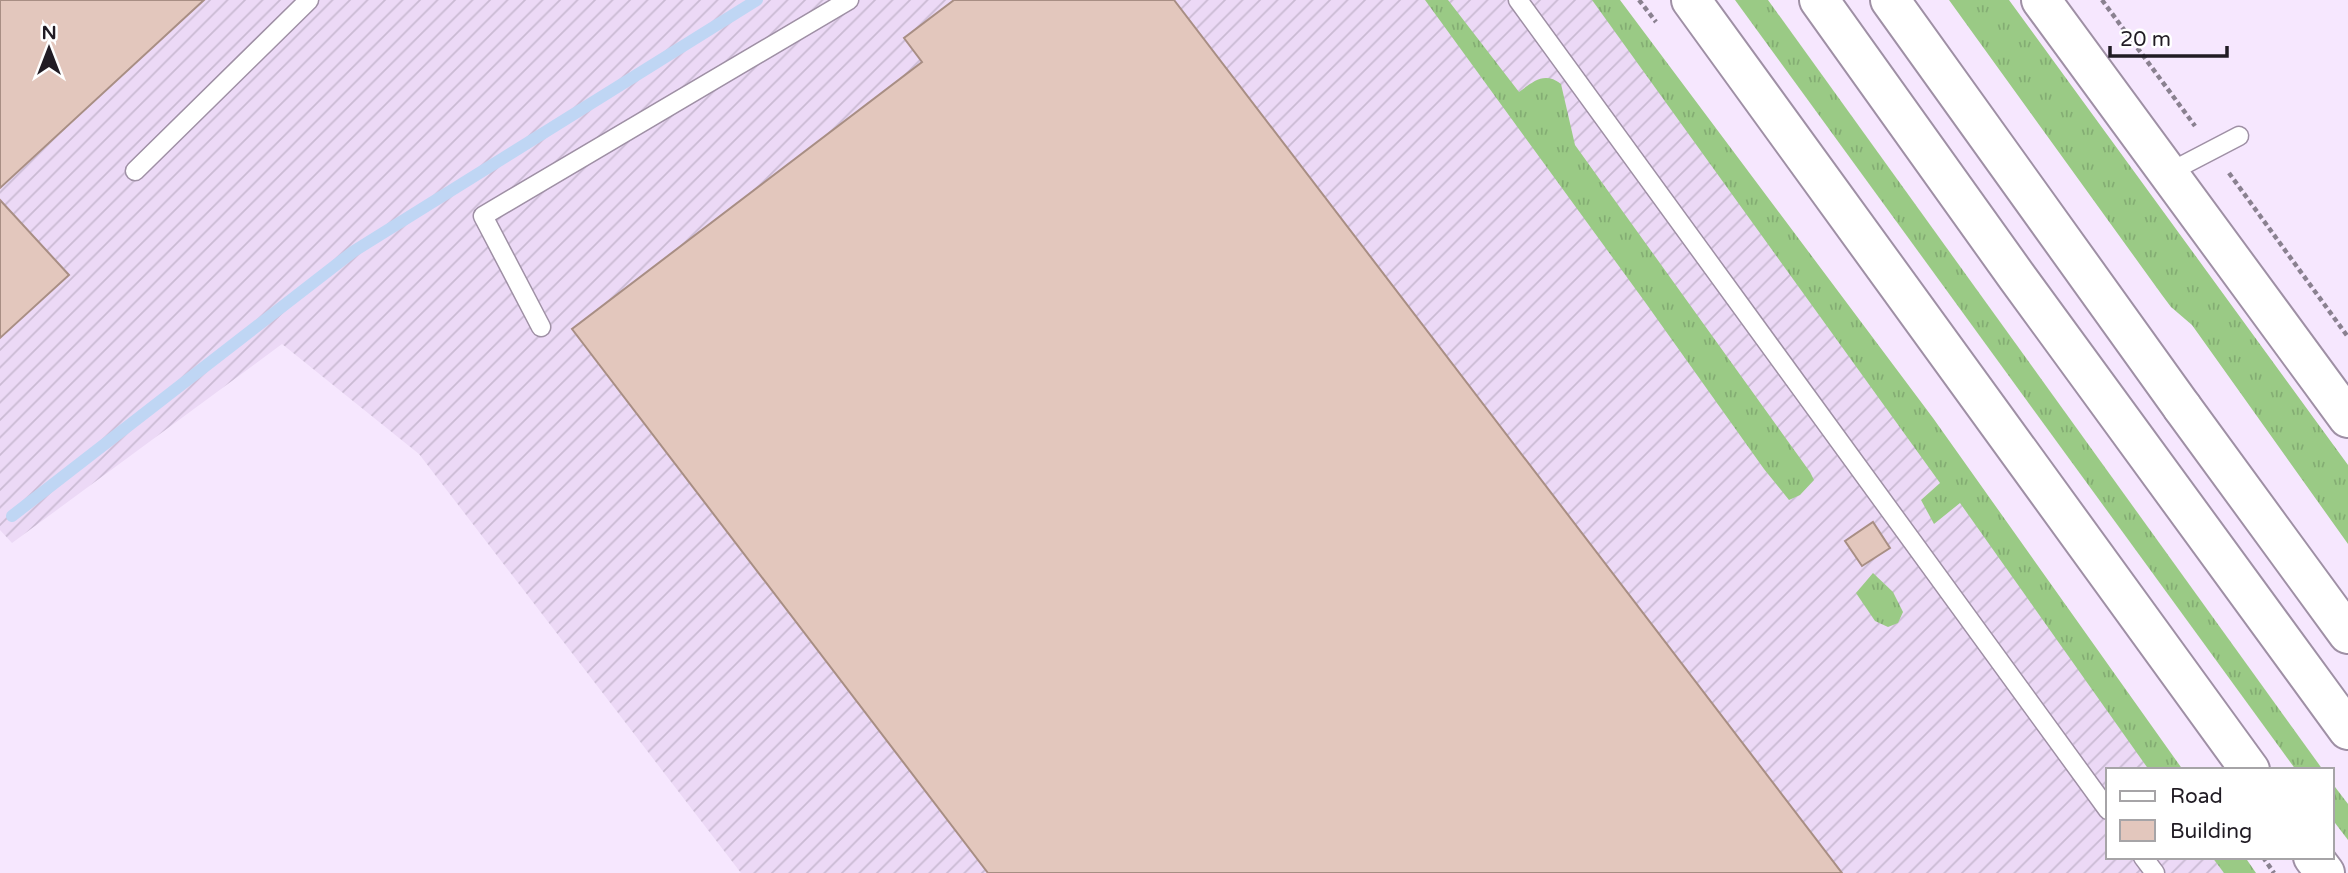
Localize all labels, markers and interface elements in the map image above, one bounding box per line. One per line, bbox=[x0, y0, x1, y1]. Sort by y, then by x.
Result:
north arrow bbox=[14, 14, 84, 84]
scale bar bbox=[2110, 14, 2227, 58]
text: N bbox=[41, 22, 57, 44]
text: 20 m bbox=[2120, 27, 2171, 52]
legend bbox=[2106, 768, 2334, 859]
text: Road bbox=[2170, 784, 2223, 809]
text: Building bbox=[2170, 819, 2252, 844]

